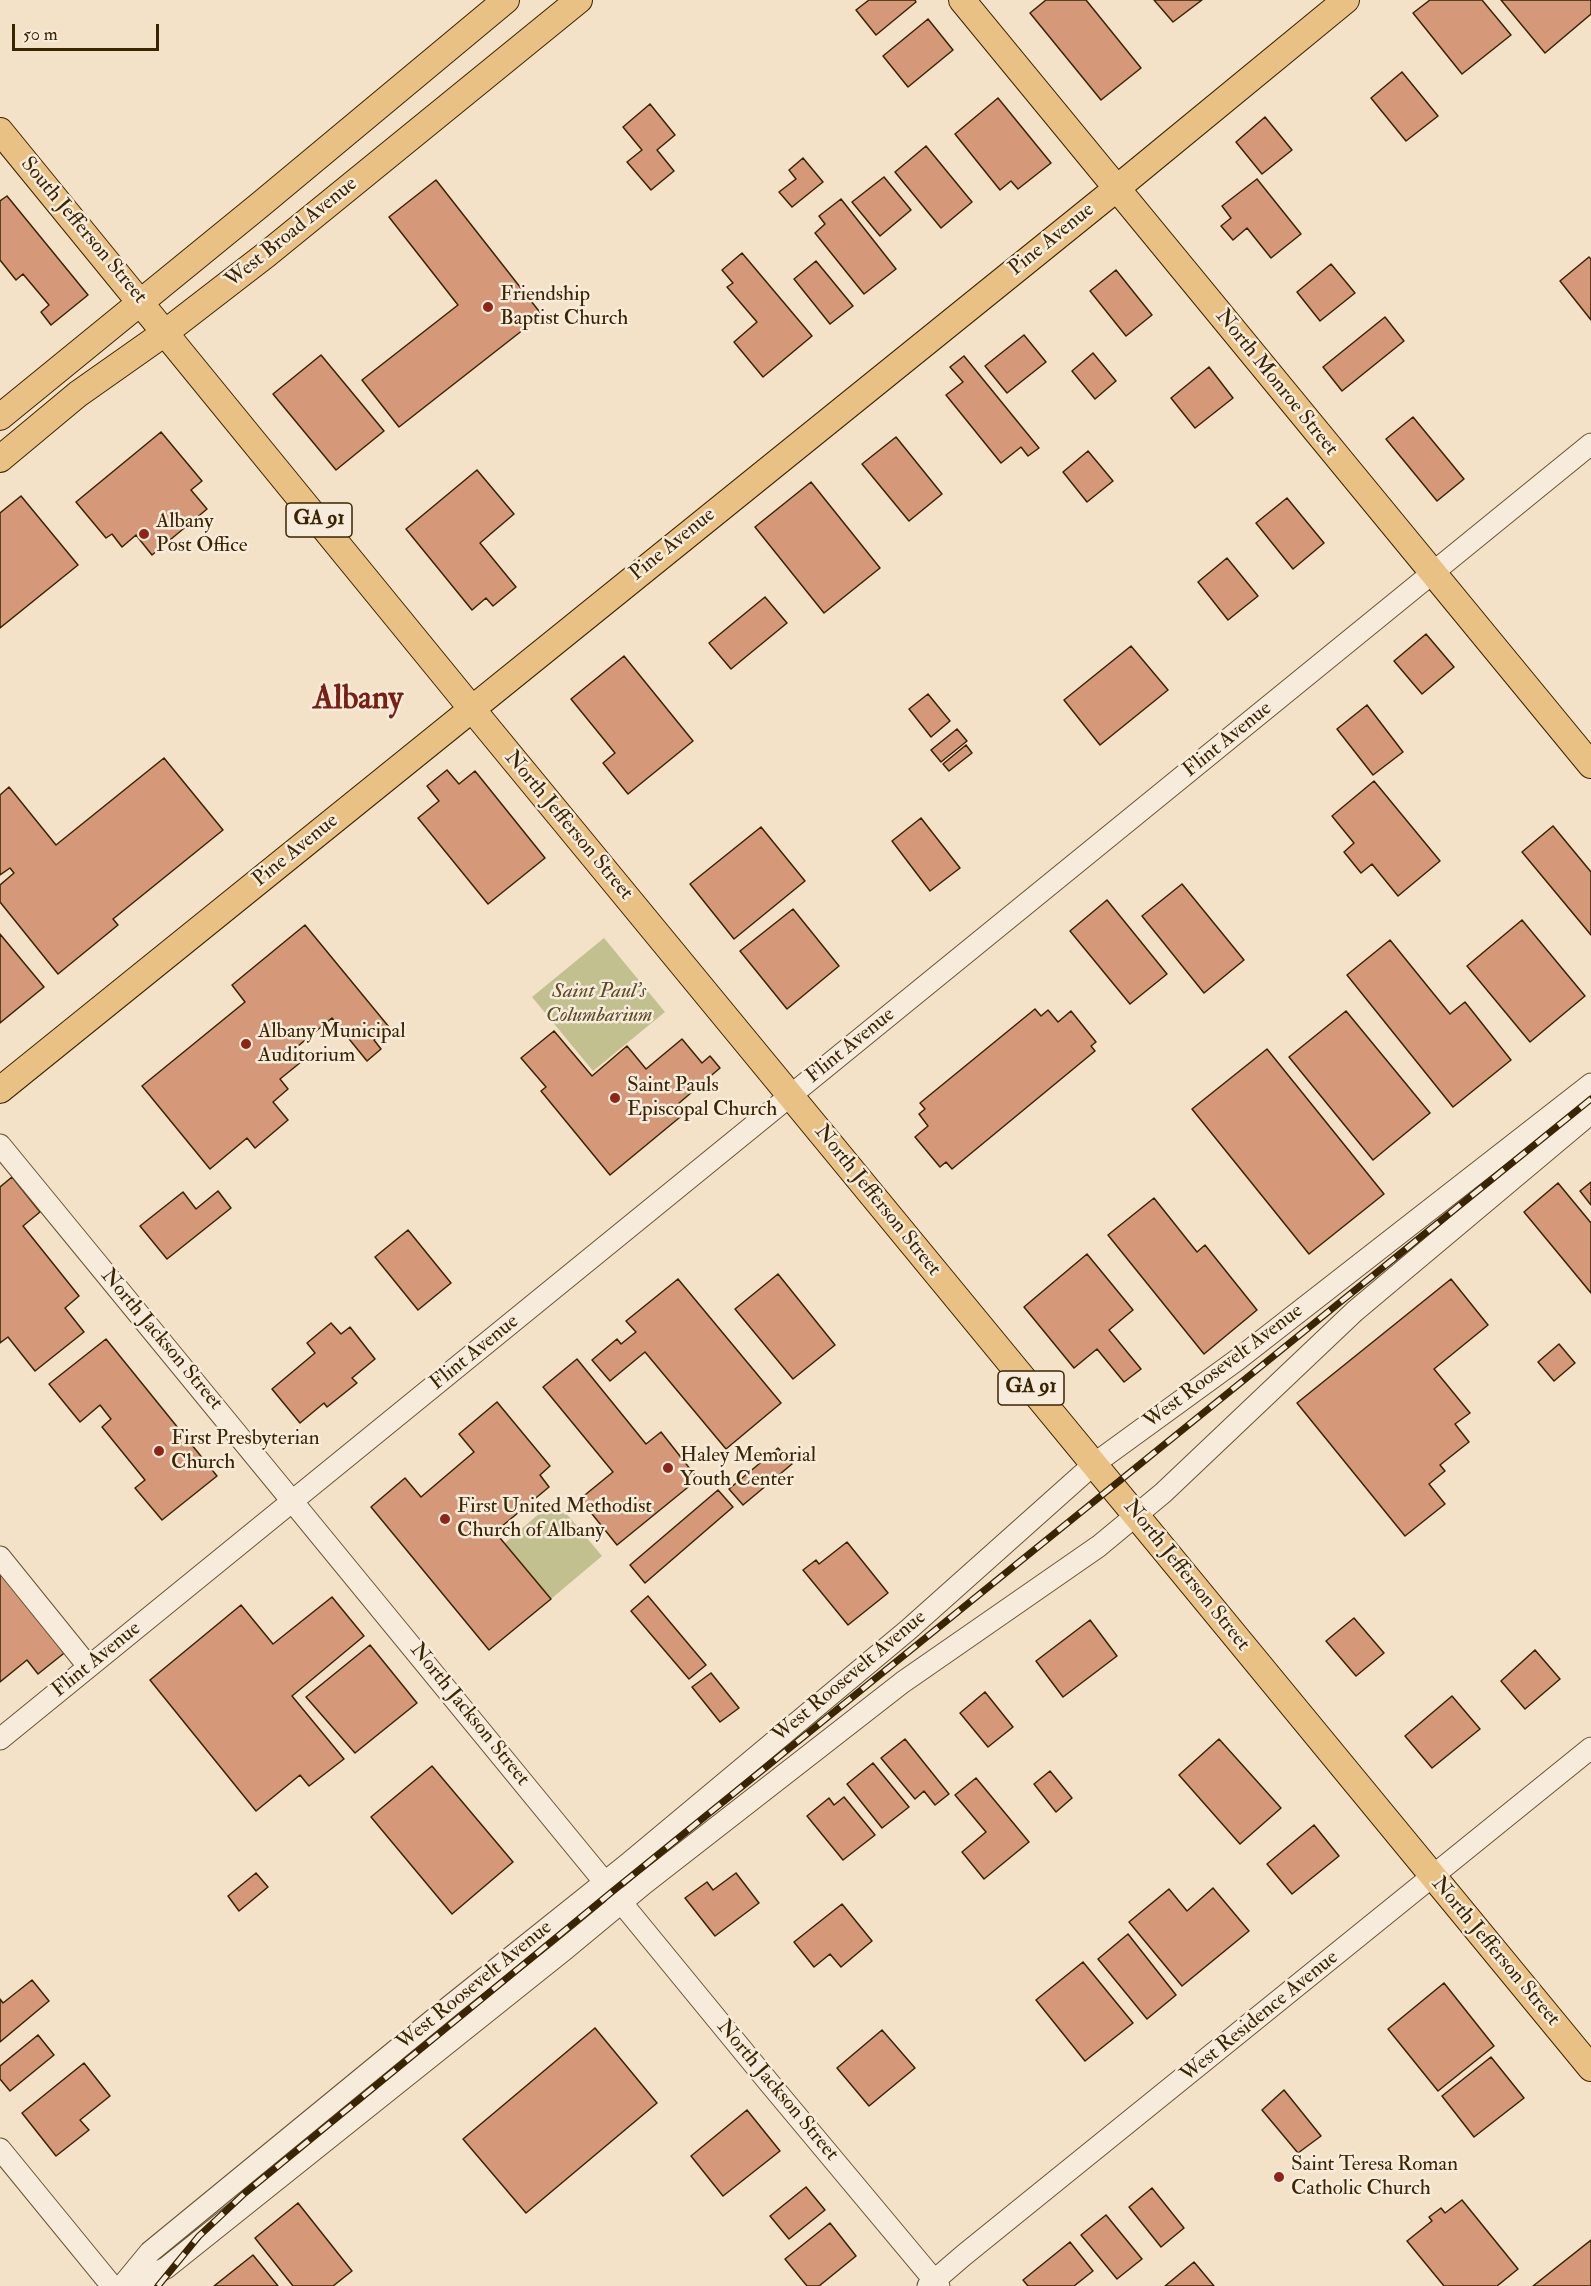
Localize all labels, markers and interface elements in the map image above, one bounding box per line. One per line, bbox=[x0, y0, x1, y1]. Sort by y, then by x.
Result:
scale bar bbox=[15, 12, 162, 50]
text: 50 m bbox=[23, 23, 58, 46]
street label: South Jefferson Street bbox=[14, 153, 152, 309]
street label: West Broad Avenue bbox=[221, 172, 363, 294]
street label: Pine Avenue bbox=[1004, 198, 1100, 282]
place label: Friendship Baptist Church bbox=[500, 282, 628, 332]
marker: Friendship Baptist Church bbox=[481, 300, 495, 314]
street label: North Monroe Street bbox=[1209, 305, 1343, 461]
road number: GA 91 bbox=[286, 503, 352, 537]
street label: Pine Avenue bbox=[625, 503, 721, 587]
place label: Albany Post Office bbox=[156, 509, 247, 559]
marker: Albany Post Office bbox=[137, 527, 151, 541]
district label: Albany bbox=[313, 681, 403, 721]
street label: Flint Avenue bbox=[1179, 697, 1277, 783]
street label: North Jefferson Street bbox=[498, 746, 638, 906]
street label: Pine Avenue bbox=[248, 809, 344, 893]
park label: Saint Paul's Columbarium bbox=[546, 979, 652, 1029]
street label: Flint Avenue bbox=[802, 1003, 900, 1089]
place label: Albany Municipal Auditorium bbox=[258, 1019, 406, 1069]
marker: Albany Municipal Auditorium bbox=[239, 1037, 253, 1051]
place label: Saint Pauls Episcopal Church bbox=[627, 1073, 777, 1123]
marker: Saint Pauls Episcopal Church bbox=[608, 1091, 622, 1105]
street label: North Jefferson Street bbox=[808, 1120, 946, 1282]
street label: North Jackson Street bbox=[95, 1264, 227, 1416]
street label: West Roosevelt Avenue bbox=[1140, 1299, 1308, 1435]
street label: Flint Avenue bbox=[426, 1310, 524, 1396]
road number: GA 91 bbox=[998, 1371, 1064, 1405]
place label: First Presbyterian Church bbox=[171, 1426, 320, 1476]
place label: Haley Memorial Youth Center bbox=[680, 1443, 816, 1493]
marker: First Presbyterian Church bbox=[152, 1444, 166, 1458]
marker: Haley Memorial Youth Center bbox=[661, 1461, 675, 1475]
place label: First United Methodist Church of Albany bbox=[457, 1494, 652, 1544]
street label: North Jefferson Street bbox=[1117, 1495, 1255, 1657]
marker: First United Methodist Church of Albany bbox=[438, 1512, 452, 1526]
street label: West Roosevelt Avenue bbox=[768, 1605, 932, 1749]
street label: Flint Avenue bbox=[48, 1617, 146, 1703]
street label: North Jackson Street bbox=[404, 1638, 534, 1792]
street label: North Jefferson Street bbox=[1425, 1872, 1565, 2032]
street label: West Roosevelt Avenue bbox=[392, 1916, 558, 2056]
street label: West Residence Avenue bbox=[1176, 1946, 1344, 2088]
street label: North Jackson Street bbox=[711, 2015, 843, 2167]
place label: Saint Teresa Roman Catholic Church bbox=[1291, 2152, 1458, 2202]
marker: Saint Teresa Roman Catholic Church bbox=[1272, 2170, 1286, 2184]

